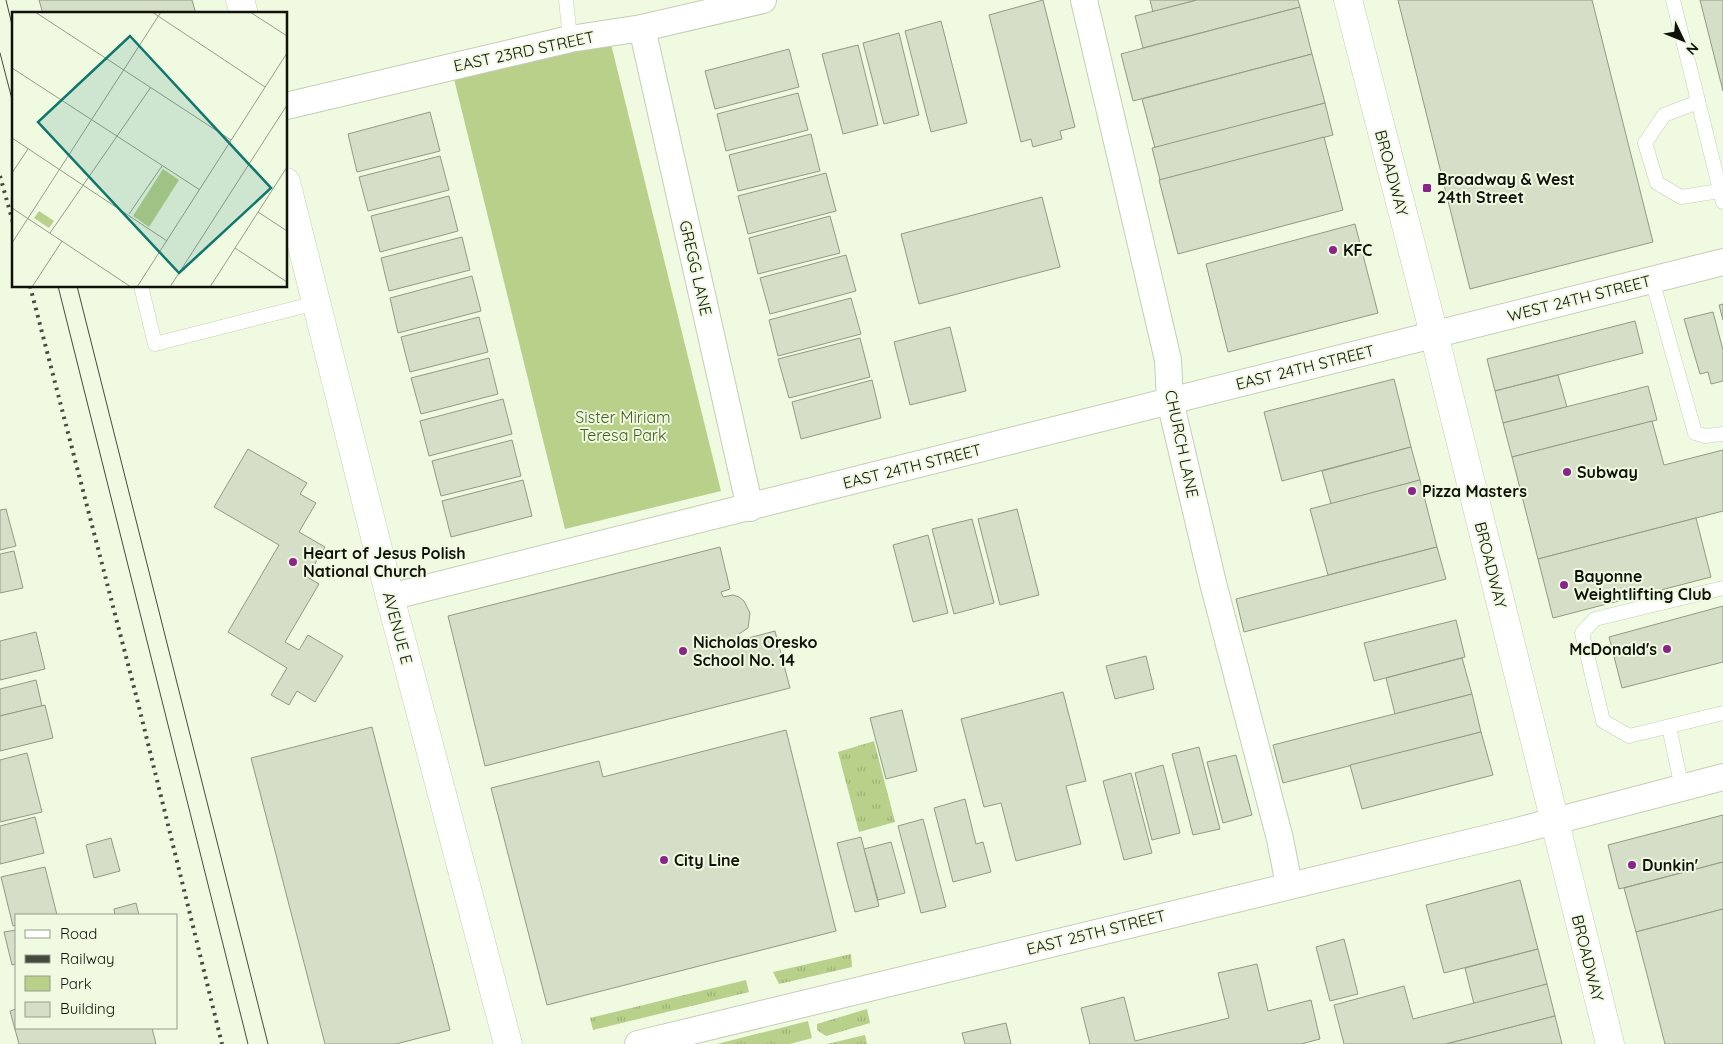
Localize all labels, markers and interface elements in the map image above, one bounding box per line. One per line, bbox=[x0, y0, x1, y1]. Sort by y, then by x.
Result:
inset map bbox=[12, 12, 288, 288]
north arrow bbox=[1658, 15, 1708, 65]
street label: EAST 23RD STREET bbox=[452, 26, 597, 76]
text: N bbox=[1682, 39, 1703, 59]
street label: BROADWAY bbox=[1371, 128, 1413, 218]
place label: Broadway & West 24th Street bbox=[1437, 169, 1575, 207]
marker: Broadway & West 24th Street bbox=[1421, 182, 1433, 194]
street label: GREGG LANE bbox=[675, 218, 717, 318]
place label: KFC bbox=[1343, 240, 1372, 260]
marker: KFC bbox=[1327, 244, 1339, 256]
street label: WEST 24TH STREET bbox=[1505, 270, 1653, 326]
street label: EAST 24TH STREET bbox=[1234, 340, 1377, 394]
street label: CHURCH LANE bbox=[1161, 388, 1203, 500]
park label: Sister Miriam Teresa Park bbox=[575, 407, 671, 445]
street label: EAST 24TH STREET bbox=[841, 439, 984, 493]
place label: Subway bbox=[1577, 462, 1638, 482]
marker: Subway bbox=[1561, 466, 1573, 478]
place label: Pizza Masters bbox=[1422, 481, 1527, 501]
marker: Pizza Masters bbox=[1406, 485, 1418, 497]
street label: BROADWAY bbox=[1471, 520, 1511, 610]
place label: Heart of Jesus Polish National Church bbox=[303, 543, 466, 581]
marker: Heart of Jesus Polish National Church bbox=[287, 556, 299, 568]
place label: Bayonne Weightlifting Club bbox=[1574, 566, 1712, 604]
marker: Bayonne Weightlifting Club bbox=[1558, 579, 1570, 591]
street label: AVENUE E bbox=[379, 590, 417, 666]
place label: Nicholas Oresko School No. 14 bbox=[693, 632, 817, 670]
place label: McDonald's bbox=[1569, 639, 1657, 659]
marker: McDonald's bbox=[1661, 643, 1673, 655]
marker: Nicholas Oresko School No. 14 bbox=[677, 645, 689, 657]
place label: City Line bbox=[674, 850, 740, 870]
marker: City Line bbox=[658, 854, 670, 866]
place label: Dunkin' bbox=[1642, 855, 1698, 875]
marker: Dunkin' bbox=[1626, 859, 1638, 871]
street label: EAST 25TH STREET bbox=[1024, 905, 1168, 959]
street label: BROADWAY bbox=[1568, 913, 1608, 1003]
legend bbox=[15, 914, 178, 1029]
text: Road bbox=[60, 924, 97, 943]
text: Railway bbox=[60, 949, 115, 968]
text: Park bbox=[60, 974, 92, 993]
text: Building bbox=[60, 999, 115, 1018]

